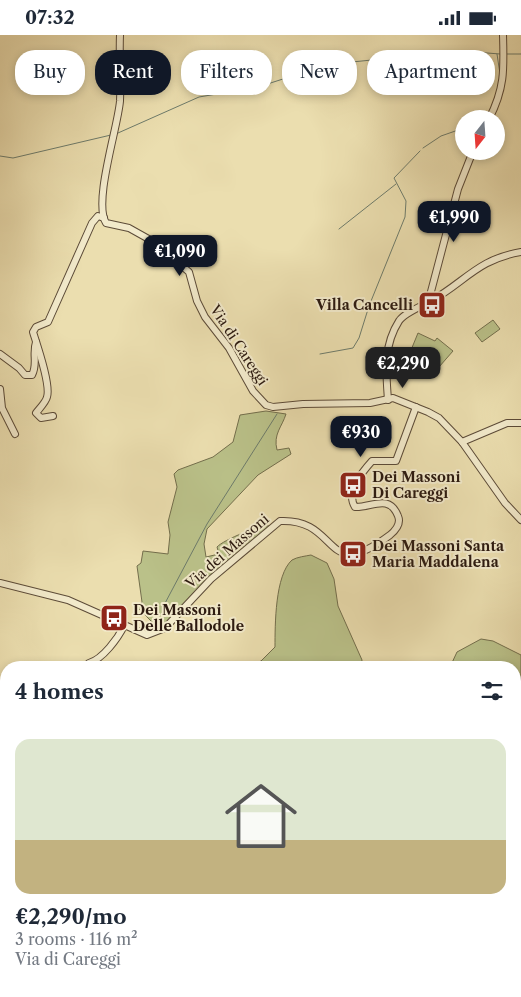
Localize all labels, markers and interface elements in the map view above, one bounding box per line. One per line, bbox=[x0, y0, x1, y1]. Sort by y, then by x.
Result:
text: 07:32 bbox=[25, 6, 75, 29]
chip: Buy bbox=[15, 50, 85, 95]
chip: Rent bbox=[95, 50, 171, 95]
chip: Filters bbox=[181, 50, 272, 95]
chip: New bbox=[282, 50, 357, 95]
chip: Apartment bbox=[367, 50, 495, 95]
north arrow bbox=[455, 110, 505, 160]
map controls bbox=[455, 110, 505, 160]
pin: €1,990 bbox=[413, 201, 495, 243]
text: €1,990 bbox=[429, 207, 479, 227]
pin: €1,090 bbox=[139, 235, 221, 277]
text: €1,090 bbox=[154, 241, 206, 261]
bus stop icon: Villa Cancelli bbox=[417, 290, 447, 320]
place label: Villa Cancelli bbox=[315, 296, 413, 314]
street label: Via di Careggi bbox=[206, 300, 272, 389]
pin: €2,290 bbox=[362, 347, 444, 389]
text: €2,290 bbox=[376, 353, 430, 373]
pin: €930 bbox=[331, 415, 391, 458]
text: €930 bbox=[342, 422, 380, 442]
place label: Dei Massoni Di Careggi bbox=[372, 468, 460, 502]
bus stop icon: Dei Massoni Di Careggi bbox=[338, 470, 368, 500]
street label: Via dei Massoni bbox=[181, 510, 272, 593]
place label: Dei Massoni Santa Maria Maddalena bbox=[372, 537, 505, 571]
bus stop icon: Dei Massoni Santa Maria Maddalena bbox=[338, 539, 368, 569]
place label: Dei Massoni Delle Ballodole bbox=[133, 601, 244, 635]
bus stop icon: Dei Massoni Delle Ballodole bbox=[99, 603, 129, 633]
icon: filters bbox=[478, 677, 506, 705]
text: 4 homes bbox=[15, 679, 104, 704]
icon: home bbox=[216, 771, 306, 861]
text: €2,290/mo bbox=[15, 904, 127, 929]
text: 3 rooms · 116 m² bbox=[15, 929, 138, 949]
text: Via di Careggi bbox=[15, 949, 121, 969]

